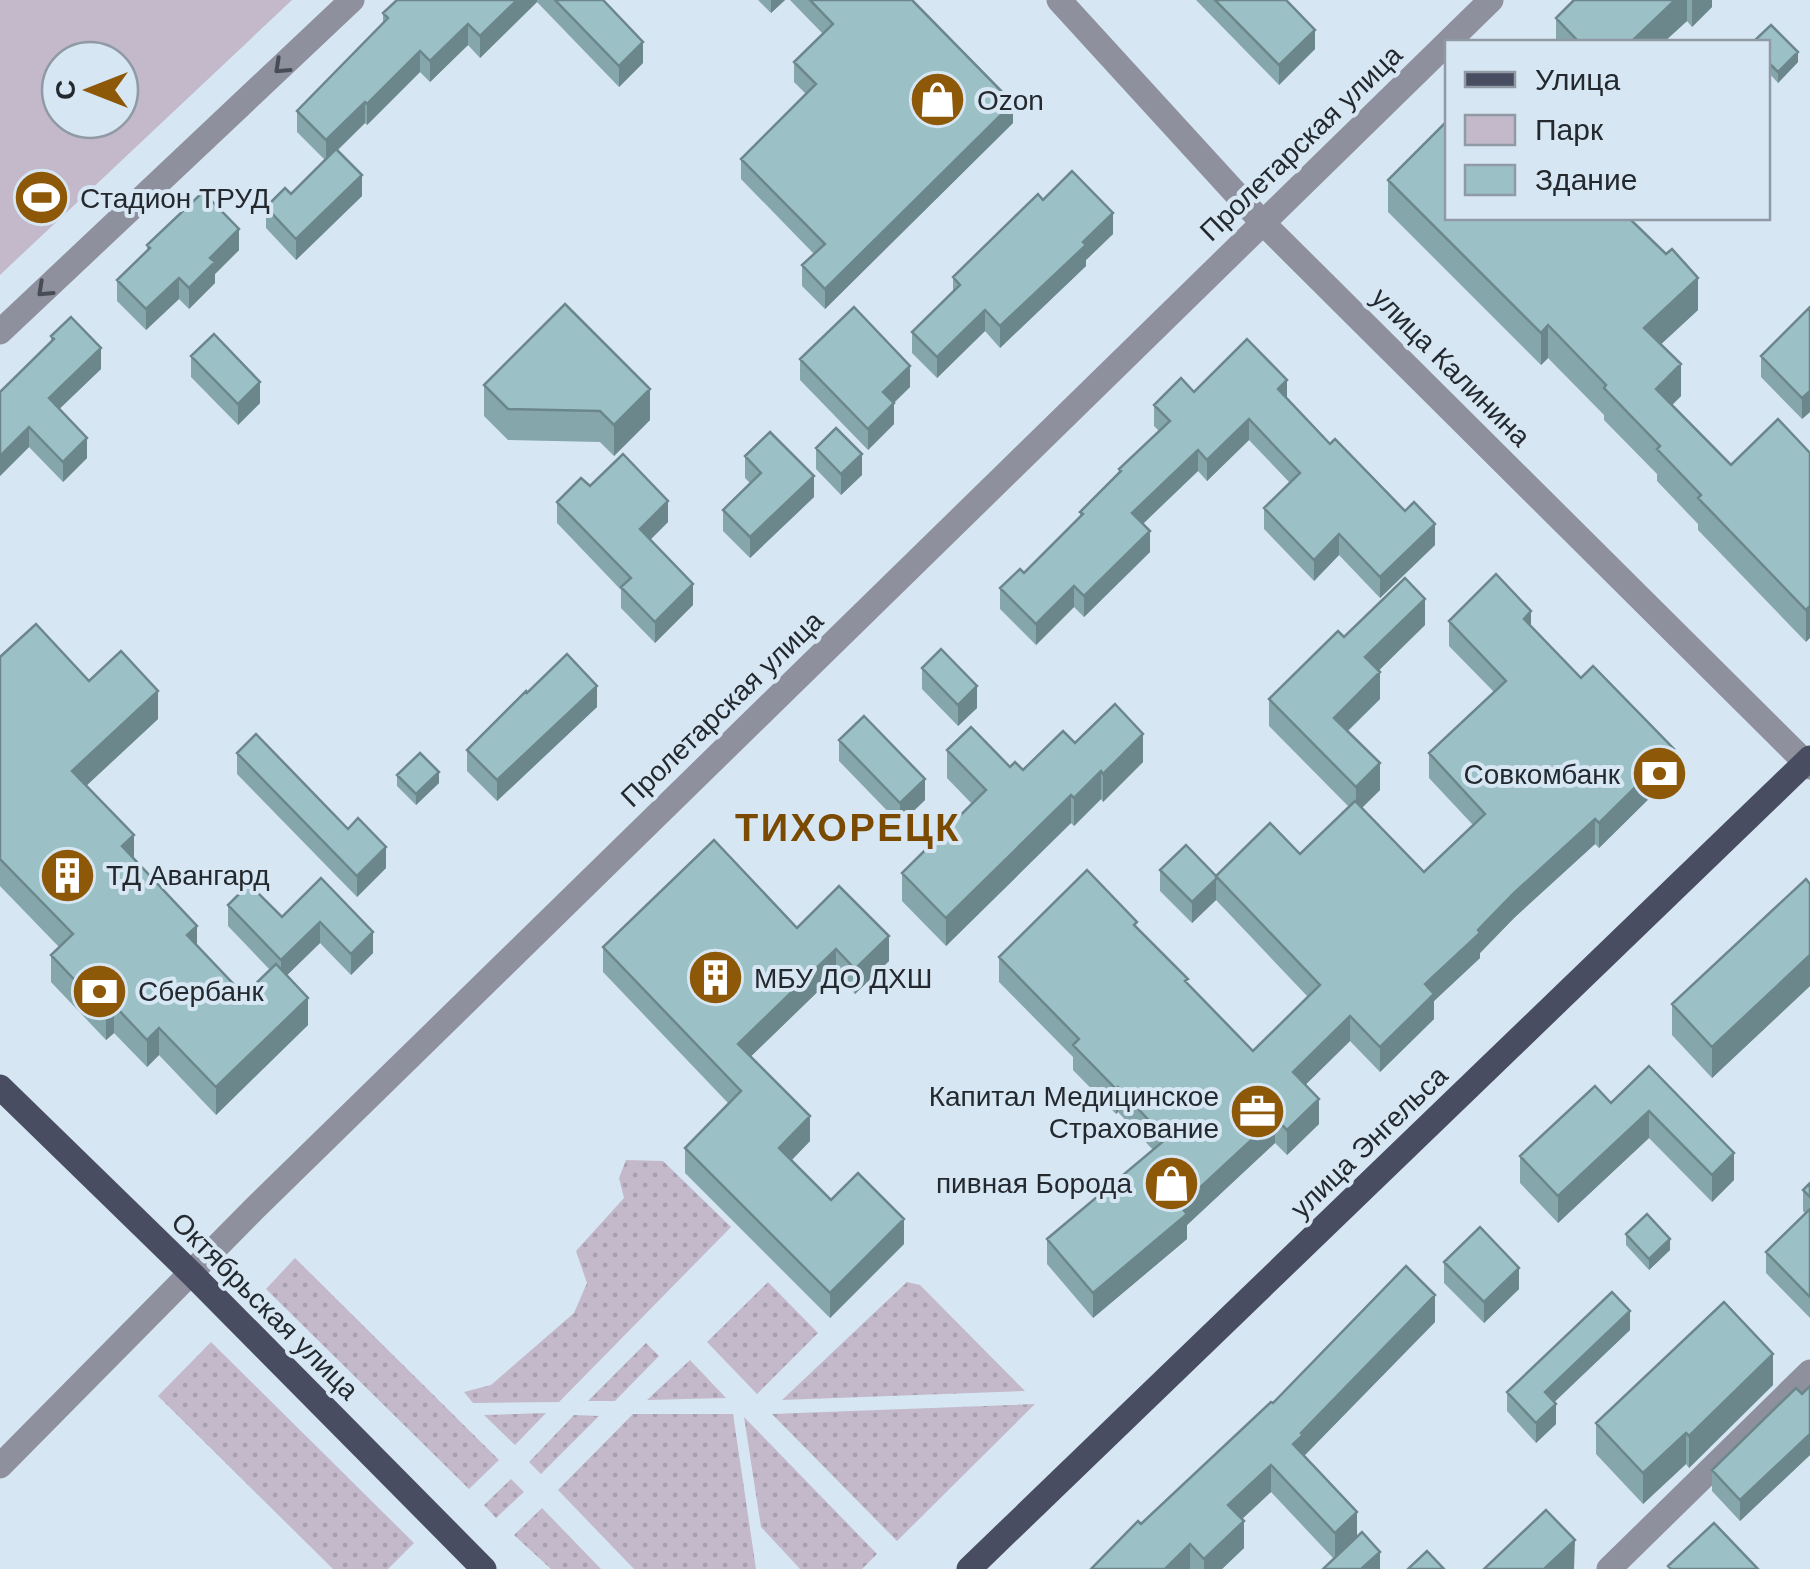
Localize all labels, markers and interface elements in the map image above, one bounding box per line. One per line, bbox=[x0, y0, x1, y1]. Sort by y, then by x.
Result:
street label: Пролетарская улица bbox=[1194, 39, 1408, 247]
north arrow bbox=[40, 40, 140, 140]
legend bbox=[1445, 40, 1770, 220]
one-way arrow bbox=[274, 55, 292, 73]
text: Улица bbox=[1535, 63, 1620, 96]
shop icon: Ozon bbox=[908, 70, 968, 130]
text: С bbox=[50, 80, 81, 100]
place label: Ozon bbox=[977, 85, 1044, 116]
text: Парк bbox=[1535, 113, 1604, 146]
text: Здание bbox=[1535, 163, 1637, 196]
sports icon: Стадион ТРУД bbox=[11, 168, 71, 228]
place label: Стадион ТРУД bbox=[80, 183, 270, 214]
one-way arrow bbox=[37, 278, 56, 296]
street label: улица Калинина bbox=[1366, 282, 1537, 453]
street label: Пролетарская улица bbox=[615, 605, 829, 813]
bank icon: Совкомбанк bbox=[1629, 744, 1689, 804]
place label: Совкомбанк bbox=[1464, 759, 1621, 790]
district label: ТИХОРЕЦК bbox=[735, 807, 961, 849]
building icon: ТД Авангард bbox=[37, 845, 97, 905]
place label: ТД Авангард bbox=[106, 860, 270, 891]
building icon: МБУ ДО ДХШ bbox=[685, 948, 745, 1008]
bank icon: Сбербанк bbox=[69, 961, 129, 1021]
place label: МБУ ДО ДХШ bbox=[754, 963, 932, 994]
place label: Сбербанк bbox=[138, 976, 265, 1007]
street label: улица Энгельса bbox=[1284, 1059, 1454, 1224]
place label: Капитал Медицинское Страхование bbox=[929, 1081, 1219, 1144]
office icon: Капитал Медицинское Страхование bbox=[1228, 1082, 1288, 1142]
shop icon: пивная Борода bbox=[1141, 1153, 1201, 1213]
place label: пивная Борода bbox=[936, 1168, 1132, 1199]
street label: Октябрьская улица bbox=[165, 1206, 365, 1406]

